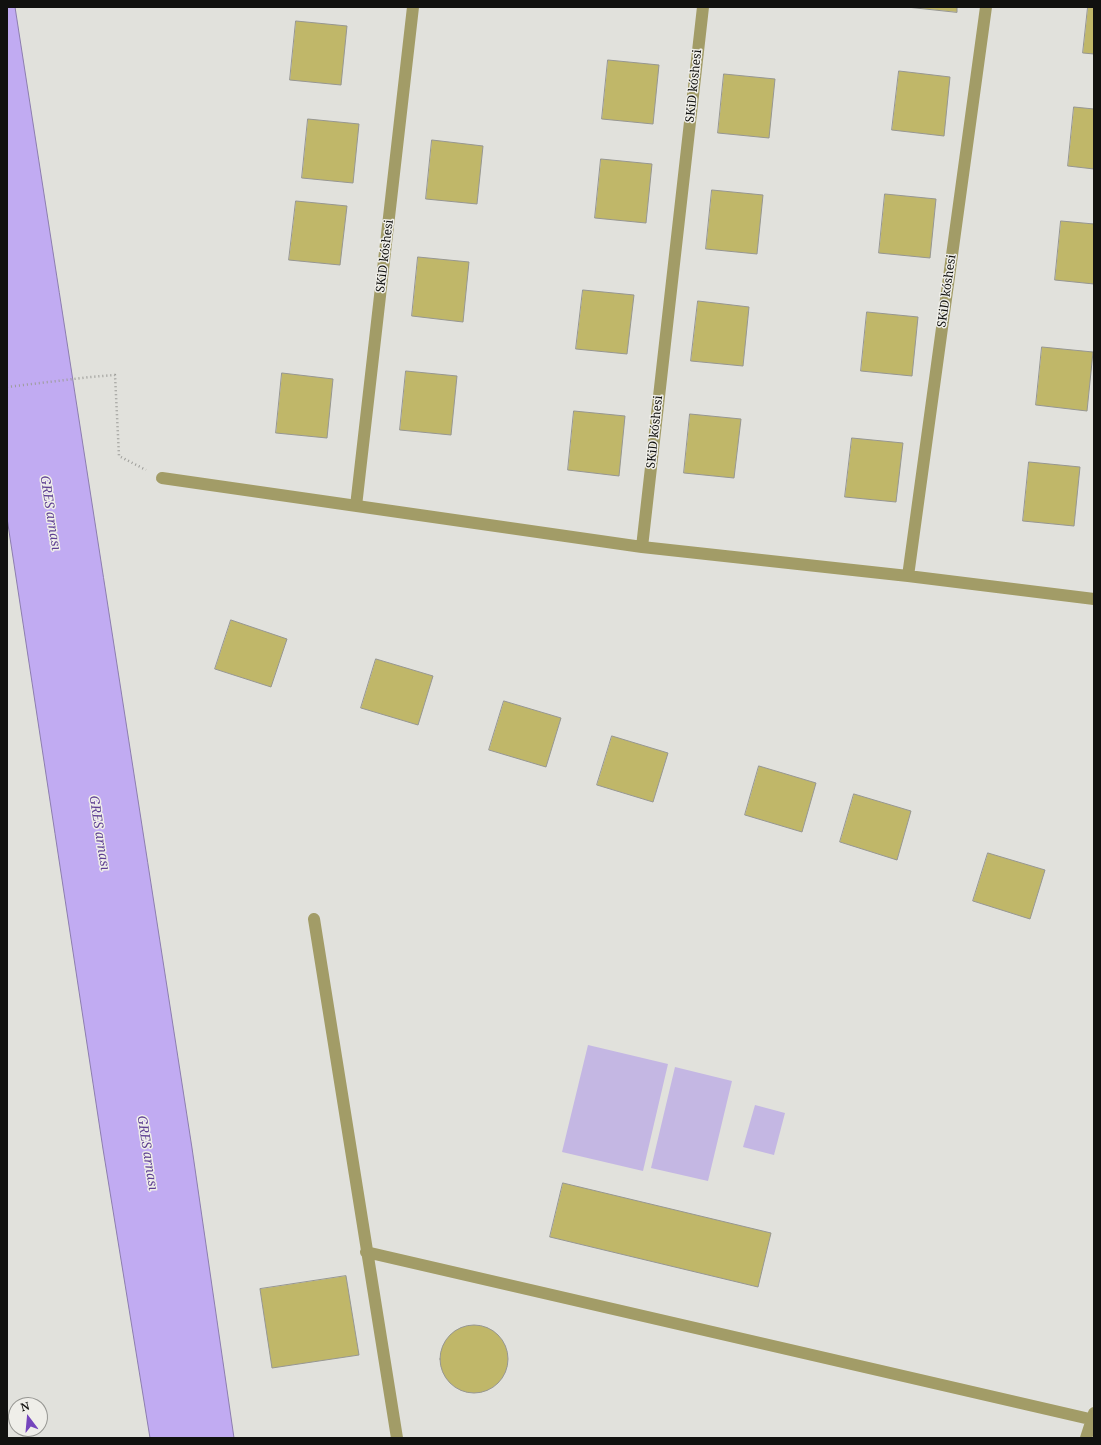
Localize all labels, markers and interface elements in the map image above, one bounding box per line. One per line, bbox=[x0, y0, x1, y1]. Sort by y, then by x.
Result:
street label: SKiD kóshesi bbox=[683, 49, 705, 123]
street label: SKiD kóshesi bbox=[373, 219, 397, 293]
street label: SKiD kóshesi bbox=[935, 254, 959, 328]
street label: SKiD kóshesi bbox=[644, 395, 666, 469]
water label: GRES arnası bbox=[36, 475, 64, 551]
water label: GRES arnası bbox=[85, 795, 113, 871]
water label: GRES arnası bbox=[133, 1115, 161, 1191]
north arrow bbox=[8, 1397, 48, 1437]
text: N bbox=[19, 1398, 31, 1414]

